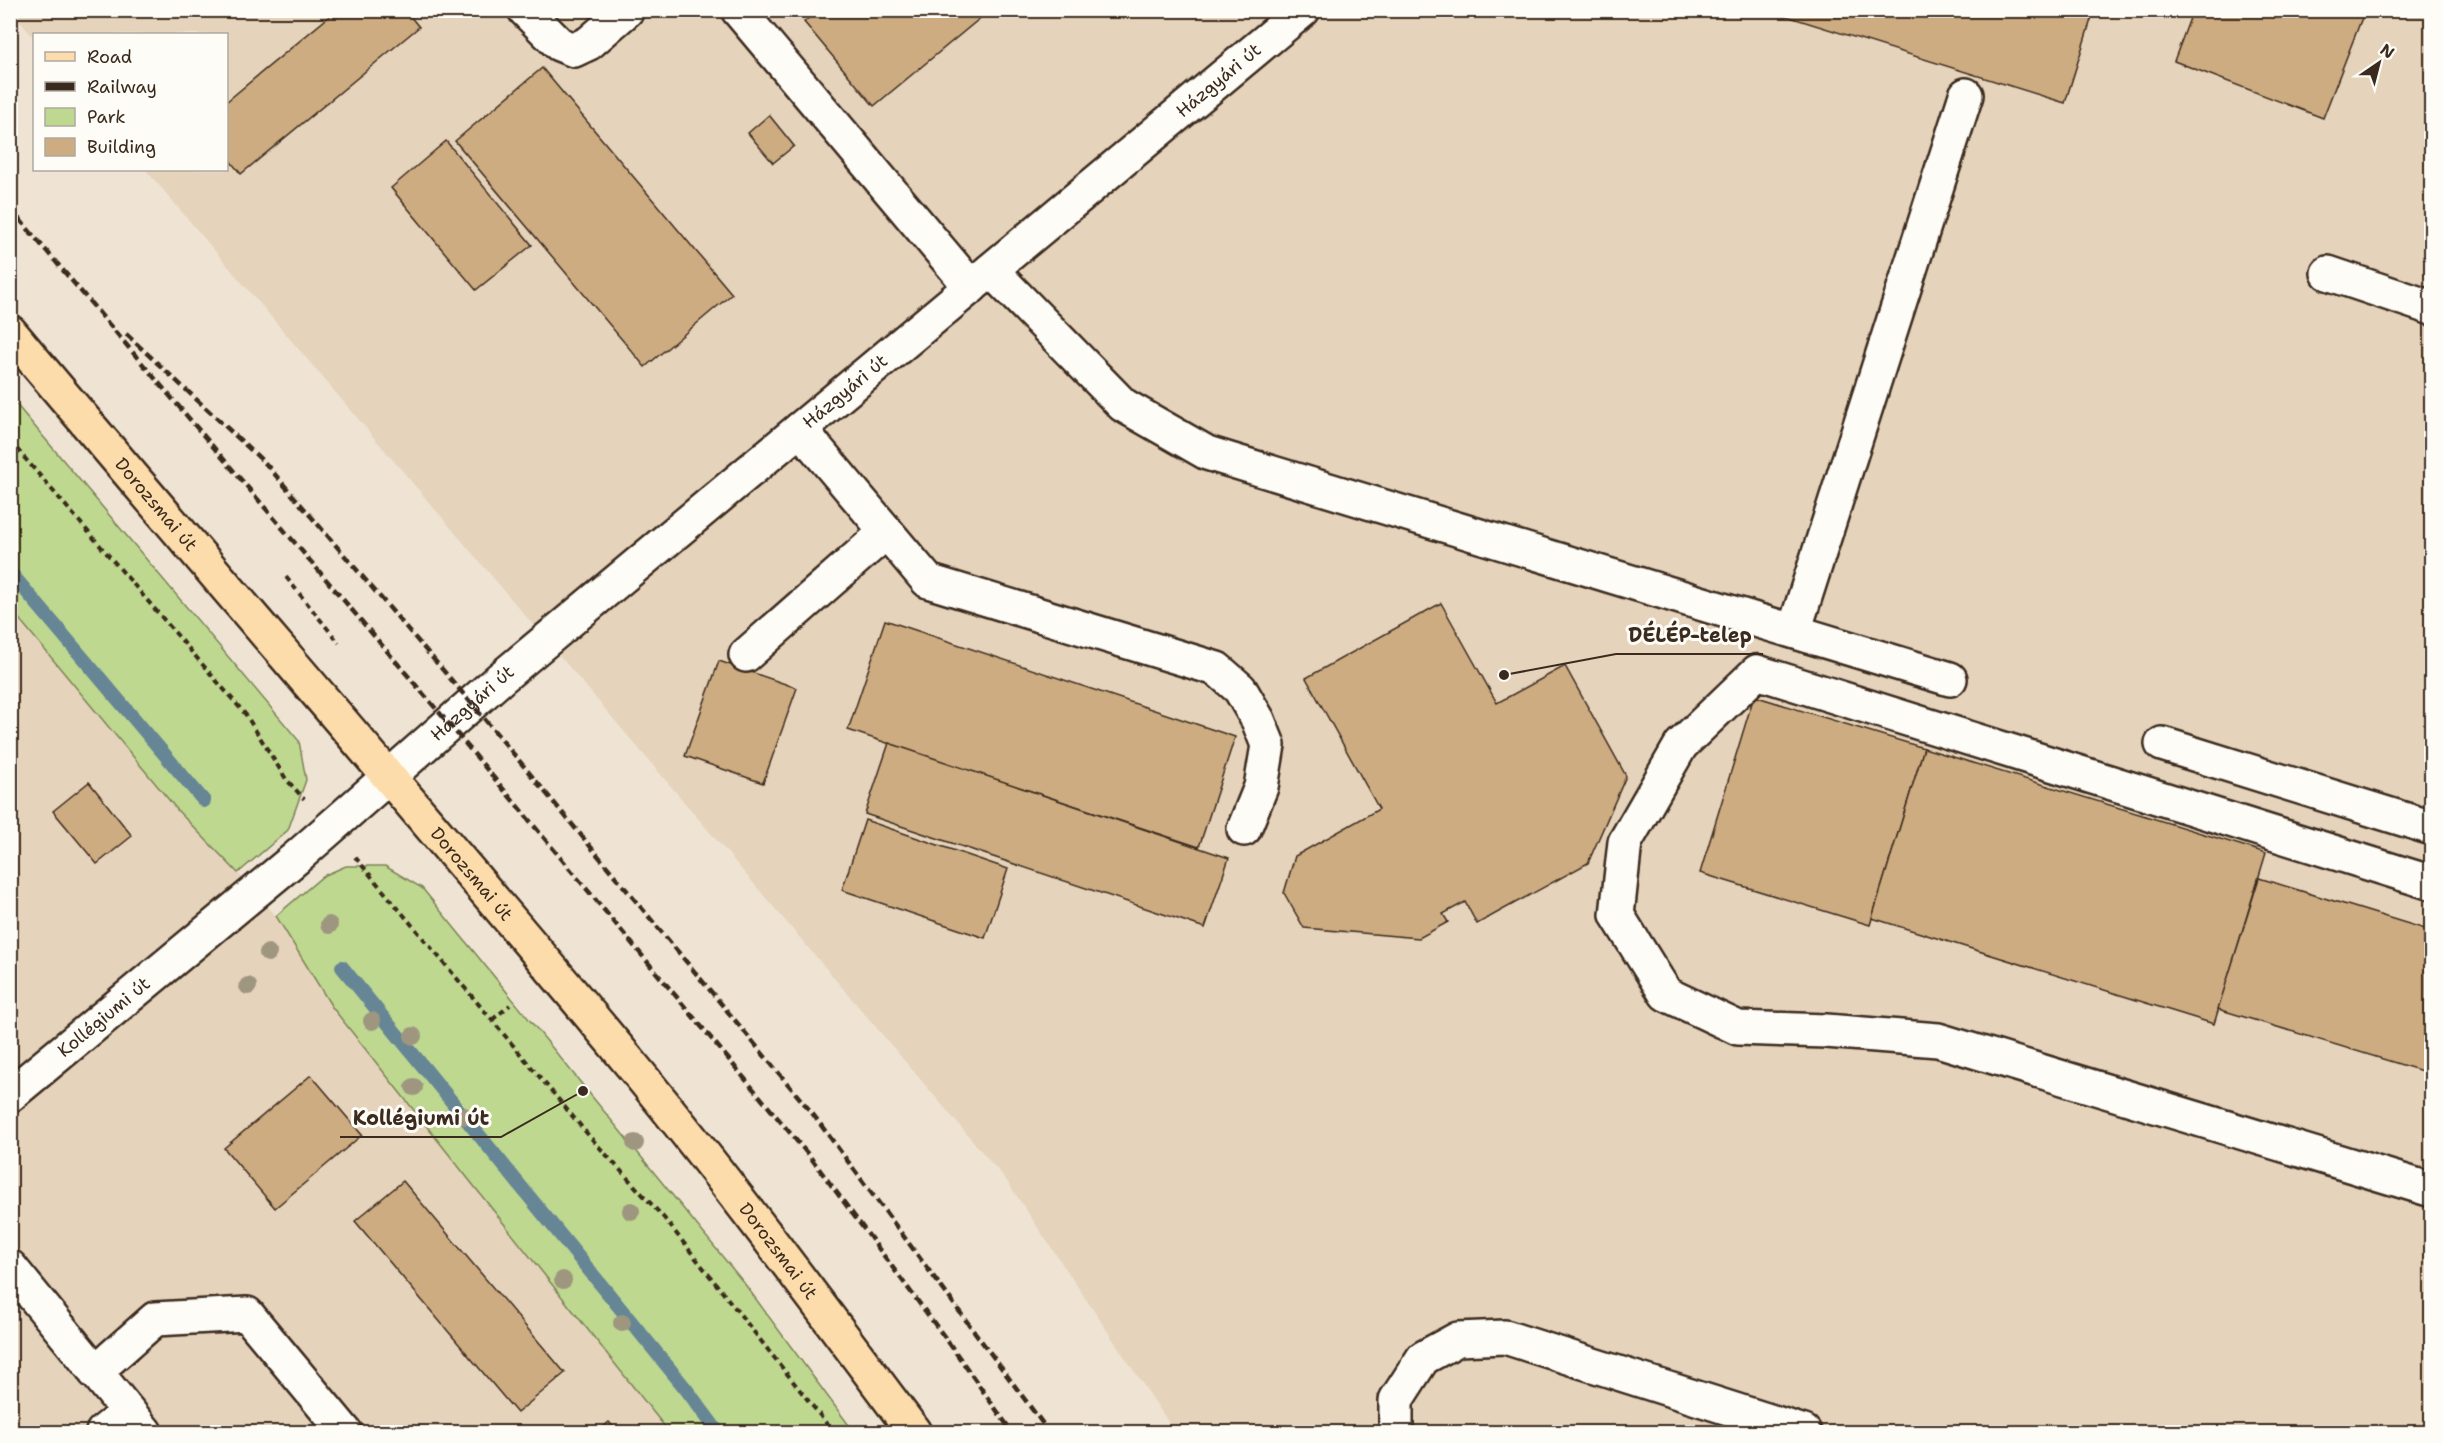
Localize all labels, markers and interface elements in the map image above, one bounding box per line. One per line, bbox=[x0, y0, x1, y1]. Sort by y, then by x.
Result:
legend bbox=[33, 33, 228, 171]
north arrow bbox=[2349, 33, 2409, 93]
street label: Házgyári út bbox=[1171, 38, 1266, 123]
text: N bbox=[2376, 39, 2399, 63]
text: Road bbox=[87, 45, 132, 69]
text: Railway bbox=[87, 75, 157, 99]
text: Park bbox=[87, 105, 126, 129]
text: Building bbox=[87, 135, 156, 159]
street label: Házgyári út bbox=[797, 349, 893, 434]
street label: Dorozsmai út bbox=[109, 453, 203, 556]
callout: DÉLÉP-telep bbox=[1616, 616, 1763, 654]
text: DÉLÉP-telep bbox=[1628, 620, 1752, 648]
street label: Házgyári út bbox=[425, 660, 519, 747]
street label: Dorozsmai út bbox=[425, 822, 518, 926]
street label: Kollégiumi út bbox=[53, 972, 155, 1063]
callout: Kollégiumi út bbox=[340, 1099, 501, 1137]
text: Kollégiumi út bbox=[353, 1105, 490, 1131]
street label: Dorozsmai út bbox=[734, 1198, 823, 1305]

